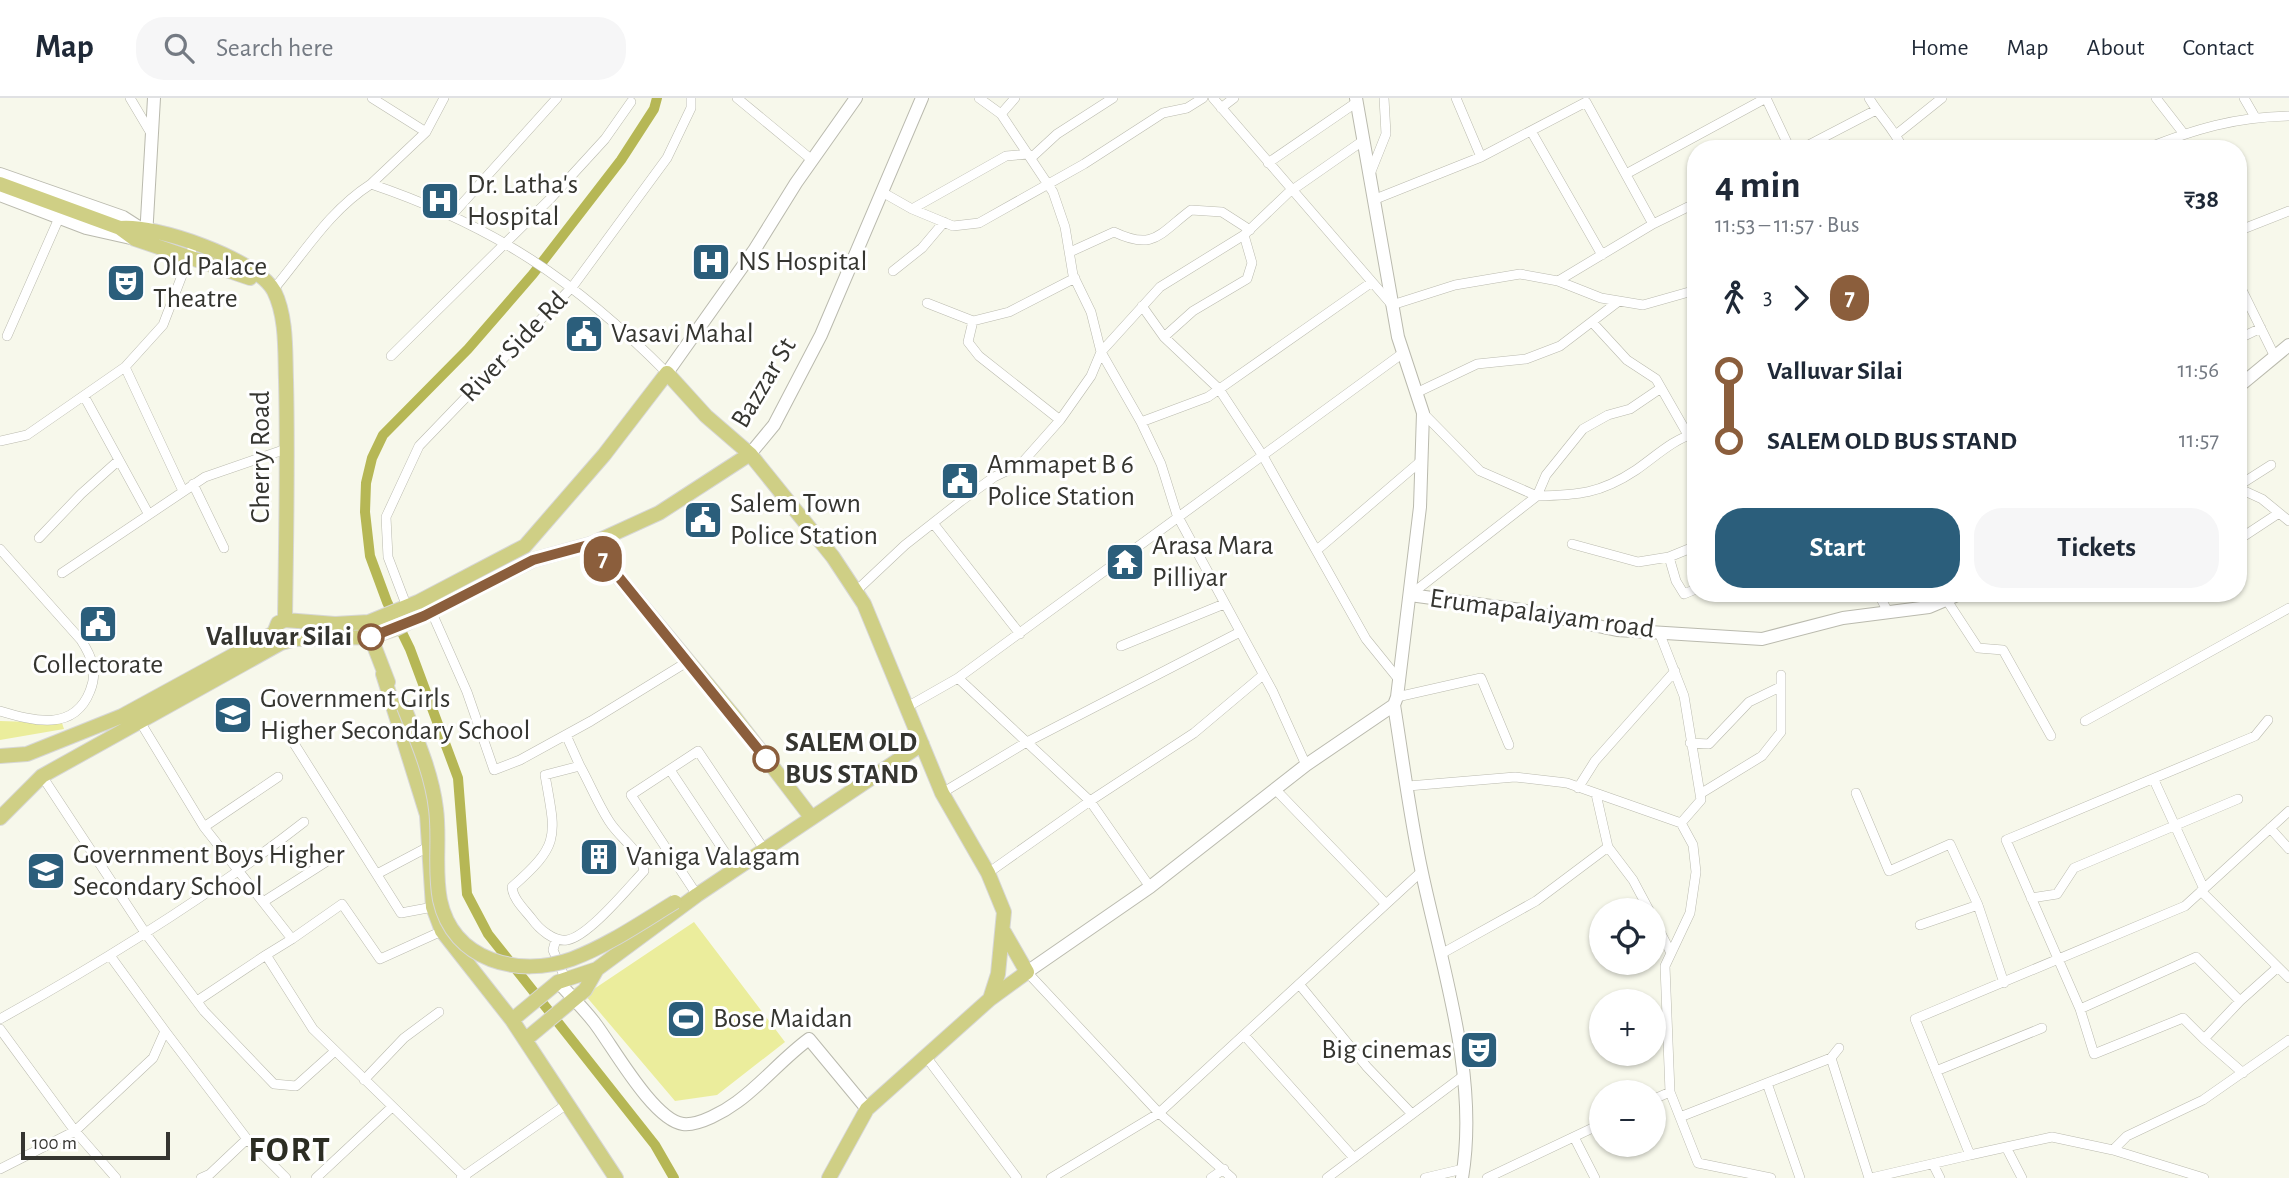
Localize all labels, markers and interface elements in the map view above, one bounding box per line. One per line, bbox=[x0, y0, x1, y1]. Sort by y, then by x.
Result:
search box bbox=[136, 17, 626, 80]
icon: search bbox=[160, 29, 198, 67]
text: Map bbox=[35, 31, 94, 64]
text: Search here bbox=[216, 35, 334, 61]
text: Home bbox=[1911, 36, 1969, 60]
text: Map bbox=[2007, 36, 2049, 60]
text: About bbox=[2087, 36, 2144, 60]
text: Contact bbox=[2182, 36, 2254, 60]
text: 4 min bbox=[1715, 167, 1801, 205]
place label: Dr. Latha's Hospital bbox=[467, 171, 578, 231]
hospital icon: Dr. Latha's Hospital bbox=[419, 180, 461, 222]
text: ₹38 bbox=[2184, 186, 2219, 212]
text: 11:53 – 11:57 · Bus bbox=[1715, 214, 1859, 237]
hospital icon: NS Hospital bbox=[690, 241, 732, 283]
place label: NS Hospital bbox=[738, 248, 867, 276]
place label: Old Palace Theatre bbox=[153, 253, 267, 313]
theatre icon: Old Palace Theatre bbox=[105, 262, 147, 304]
icon: walk bbox=[1715, 279, 1753, 317]
icon: forward bbox=[1782, 279, 1820, 317]
street label: River Side Rd bbox=[455, 286, 573, 408]
text: 3 bbox=[1763, 286, 1772, 309]
text: 7 bbox=[1844, 286, 1855, 310]
public building icon: Vasavi Mahal bbox=[563, 313, 605, 355]
place label: Vasavi Mahal bbox=[611, 320, 754, 348]
street label: Bazzar St bbox=[726, 333, 802, 433]
text: Valluvar Silai bbox=[1767, 358, 1903, 384]
text: 11:56 bbox=[2177, 359, 2219, 382]
street label: Cherry Road bbox=[247, 391, 275, 523]
text: SALEM OLD BUS STAND bbox=[1767, 428, 2017, 454]
text: 11:57 bbox=[2179, 429, 2219, 452]
place label: Ammapet B 6 Police Station bbox=[987, 451, 1135, 511]
public building icon: Ammapet B 6 Police Station bbox=[939, 460, 981, 502]
place label: Salem Town Police Station bbox=[730, 490, 878, 550]
public building icon: Salem Town Police Station bbox=[682, 499, 724, 541]
button: Start bbox=[1715, 508, 1960, 588]
button: Tickets bbox=[1974, 508, 2219, 588]
place label: Arasa Mara Pilliyar bbox=[1152, 532, 1274, 592]
line badge: 7 bbox=[580, 536, 626, 582]
temple icon: Arasa Mara Pilliyar bbox=[1104, 541, 1146, 583]
text: 7 bbox=[598, 547, 608, 571]
street label: Erumapalaiyam road bbox=[1428, 584, 1656, 644]
public building icon: Collectorate bbox=[77, 603, 119, 645]
place label: Valluvar Silai bbox=[206, 623, 352, 651]
marker: Valluvar Silai bbox=[358, 624, 384, 650]
place label: Collectorate bbox=[33, 651, 163, 679]
place label: Government Girls Higher Secondary School bbox=[260, 685, 530, 745]
school or university icon: Government Girls Higher Secondary School bbox=[212, 694, 254, 736]
place label: SALEM OLD BUS STAND bbox=[785, 729, 918, 789]
marker: SALEM OLD BUS STAND bbox=[753, 746, 779, 772]
building icon: Vaniga Valagam bbox=[578, 836, 620, 878]
place label: Government Boys Higher Secondary School bbox=[73, 841, 345, 901]
place label: Vaniga Valagam bbox=[626, 843, 800, 871]
school or university icon: Government Boys Higher Secondary School bbox=[25, 850, 67, 892]
map controls bbox=[1589, 898, 1666, 1157]
button: locate bbox=[1589, 898, 1666, 975]
button: + bbox=[1589, 989, 1666, 1066]
sports icon: Bose Maidan bbox=[665, 998, 707, 1040]
place label: Bose Maidan bbox=[713, 1005, 853, 1033]
theatre icon: Big cinemas bbox=[1458, 1029, 1500, 1071]
place label: Big cinemas bbox=[1321, 1036, 1452, 1064]
button: − bbox=[1589, 1080, 1666, 1157]
scale bar bbox=[21, 1129, 170, 1161]
district label: FORT bbox=[248, 1133, 332, 1168]
text: 100 m bbox=[32, 1134, 77, 1153]

